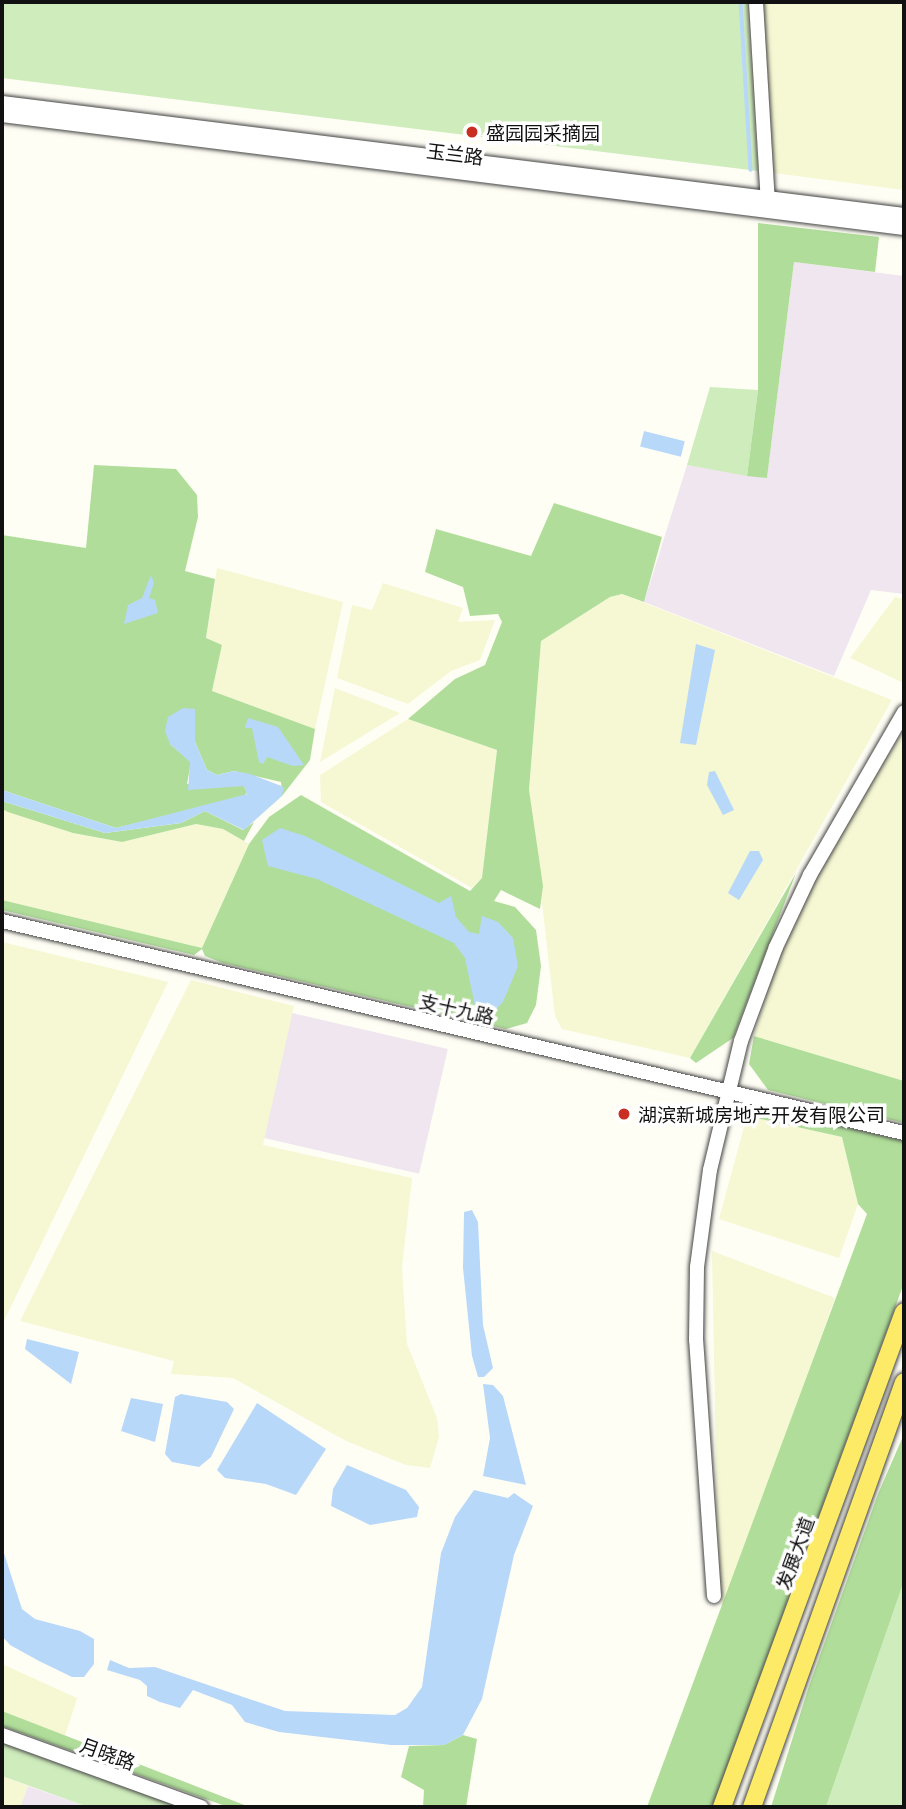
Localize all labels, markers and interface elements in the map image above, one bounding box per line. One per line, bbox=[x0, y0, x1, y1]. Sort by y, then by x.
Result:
place label: 盛园园采摘园 bbox=[486, 121, 600, 143]
marker: 盛园园采摘园 bbox=[464, 124, 480, 140]
street label: 玉兰路 bbox=[425, 138, 485, 168]
street label: 支十九路 bbox=[417, 988, 497, 1028]
place label: 湖滨新城房地产开发有限公司 bbox=[638, 1103, 885, 1125]
marker: 湖滨新城房地产开发有限公司 bbox=[616, 1106, 632, 1122]
street label: 发展大道 bbox=[770, 1513, 818, 1593]
street label: 月晓路 bbox=[77, 1733, 139, 1773]

